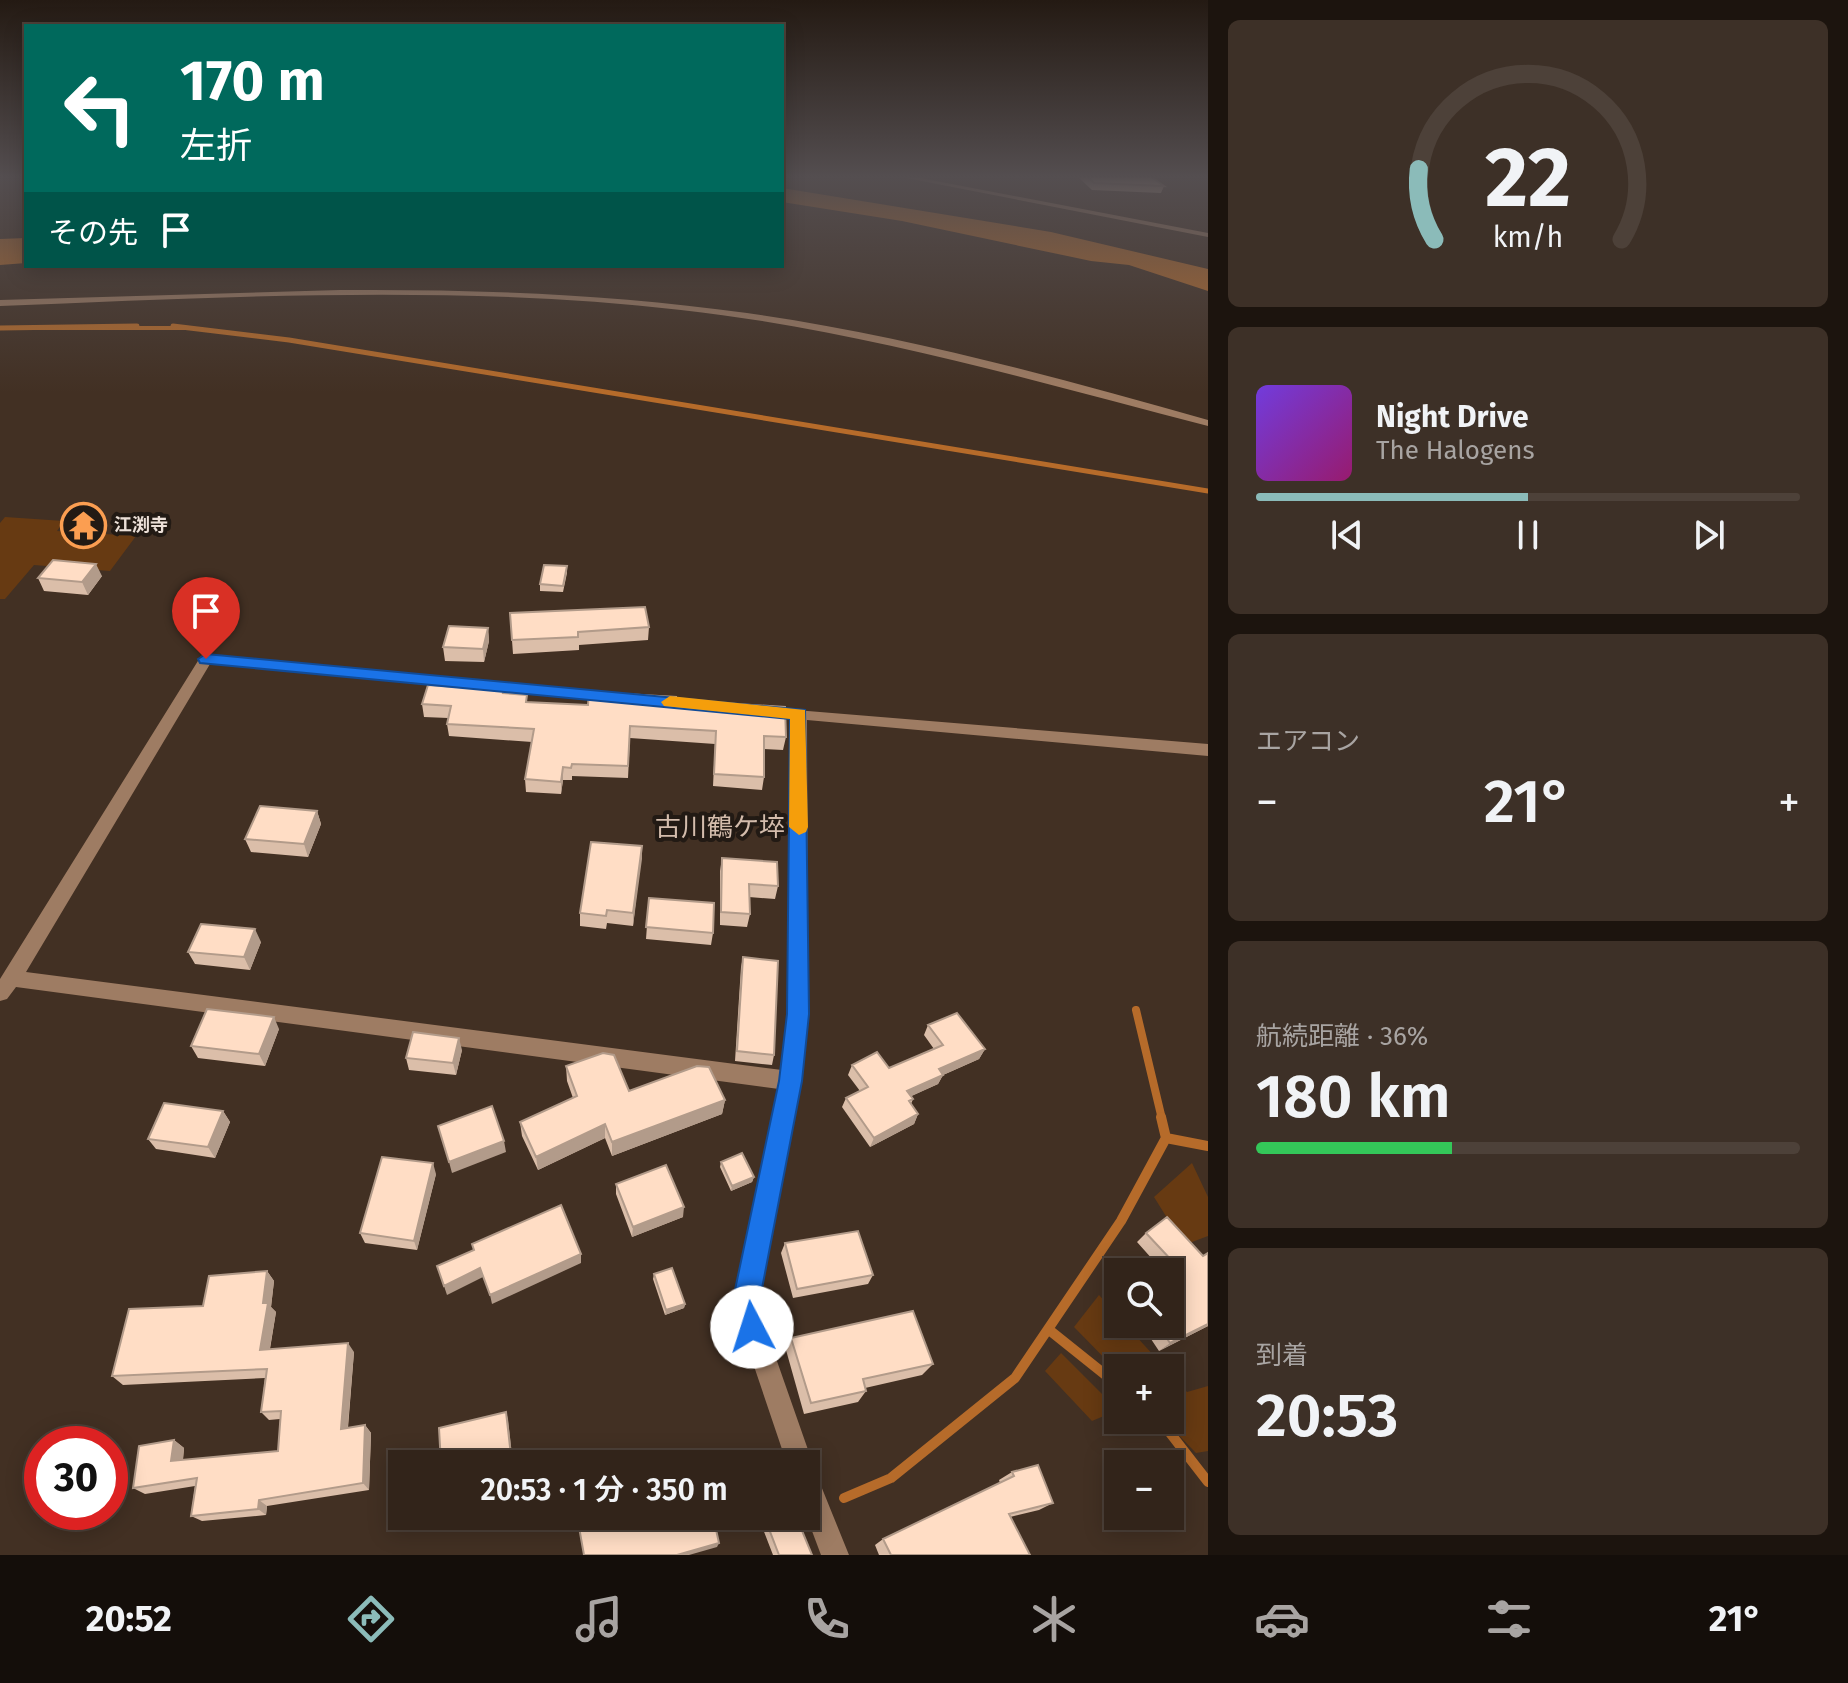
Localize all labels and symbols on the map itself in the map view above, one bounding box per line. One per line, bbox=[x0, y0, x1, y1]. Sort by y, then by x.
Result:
temple icon: 江渕寺 bbox=[59, 501, 107, 549]
place label: 江渕寺 bbox=[114, 514, 168, 536]
pin bbox=[172, 577, 240, 659]
district label: 古川鶴ケ埣 bbox=[655, 812, 785, 843]
position arrow bbox=[710, 1285, 794, 1369]
speed limit sign: 30 bbox=[24, 1426, 128, 1530]

